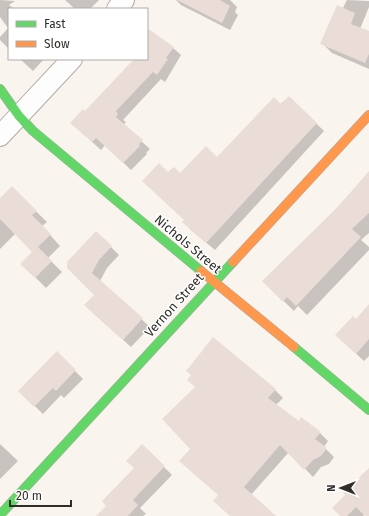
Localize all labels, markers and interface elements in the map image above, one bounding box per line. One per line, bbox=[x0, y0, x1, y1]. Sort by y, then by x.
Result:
legend bbox=[8, 8, 148, 60]
text: Fast bbox=[44, 17, 66, 31]
text: Slow bbox=[44, 37, 70, 51]
street label: Nichols Street bbox=[152, 212, 225, 276]
street label: Vernon Street bbox=[141, 270, 207, 340]
north arrow bbox=[321, 468, 361, 508]
scale bar bbox=[10, 482, 71, 508]
text: N bbox=[325, 484, 338, 492]
text: 20 m bbox=[16, 489, 42, 503]

